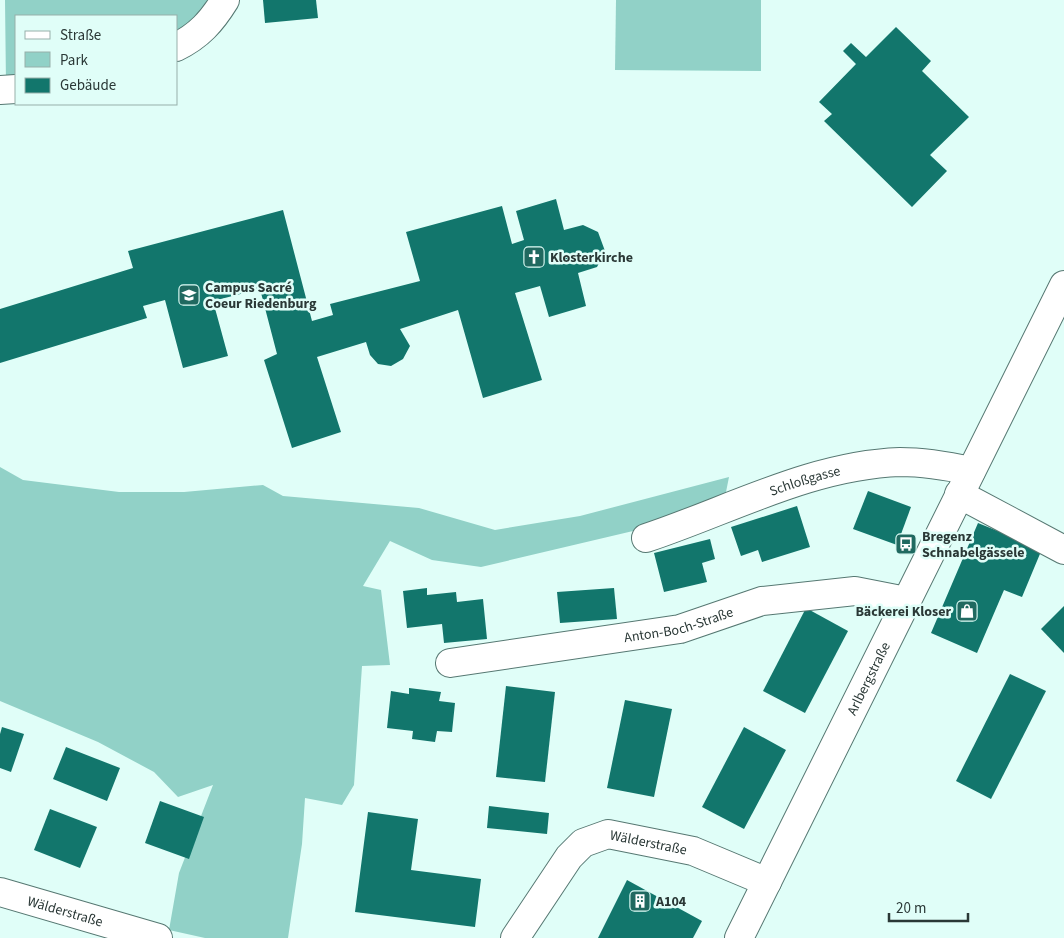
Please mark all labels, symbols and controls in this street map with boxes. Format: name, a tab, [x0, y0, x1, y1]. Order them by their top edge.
legend	[15, 15, 178, 105]
text: Straße	[60, 25, 101, 46]
text: Park	[60, 50, 89, 71]
text: Gebäude	[60, 75, 116, 96]
church icon: Klosterkirche	[522, 245, 546, 269]
place label: Klosterkirche	[550, 248, 633, 268]
place label: Campus Sacré Coeur Riedenburg	[205, 278, 317, 314]
school or university icon: Campus Sacré Coeur Riedenburg	[177, 283, 201, 307]
street label: Schloßgasse	[767, 461, 842, 502]
place label: Bregenz Schnabelgässele	[922, 527, 1025, 563]
bus stop icon: Bregenz Schnabelgässele	[894, 532, 918, 556]
shop icon: Bäckerei Kloser	[955, 599, 979, 623]
place label: Bäckerei Kloser	[855, 602, 951, 622]
street label: Anton-Boch-Straße	[623, 603, 736, 648]
street label: Arlbergstraße	[842, 639, 896, 719]
street label: Wälderstraße	[608, 826, 688, 861]
building icon: A104	[628, 889, 652, 913]
scale bar	[889, 890, 968, 922]
street label: Wälderstraße	[25, 891, 105, 932]
place label: A104	[655, 892, 687, 912]
text: 20 m	[896, 898, 926, 919]

